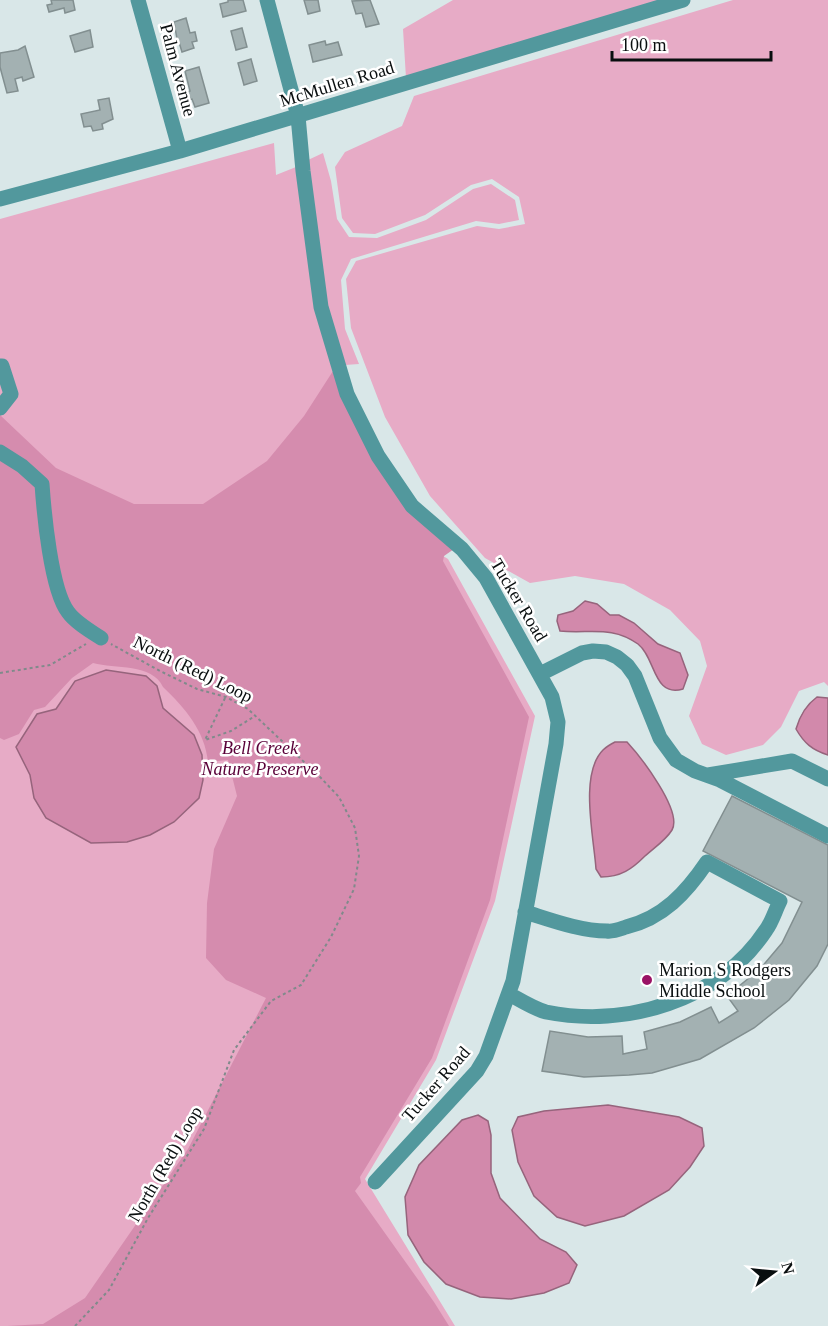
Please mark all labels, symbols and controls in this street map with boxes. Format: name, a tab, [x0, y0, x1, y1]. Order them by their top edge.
street label: Palm Avenue	[156, 21, 200, 119]
scale bar	[612, 24, 771, 62]
text: 100 m	[621, 35, 667, 55]
street label: McMullen Road	[277, 57, 397, 111]
street label: Tucker Road	[487, 555, 551, 645]
street label: North (Red) Loop	[130, 632, 256, 707]
park label: Bell Creek Nature Preserve	[200, 738, 319, 779]
place label: Marion S Rodgers Middle School	[659, 960, 791, 1001]
marker: Marion S Rodgers Middle School	[640, 973, 654, 987]
street label: Tucker Road	[398, 1042, 474, 1126]
street label: North (Red) Loop	[124, 1103, 207, 1226]
north arrow	[744, 1242, 804, 1302]
text: N	[778, 1260, 798, 1276]

